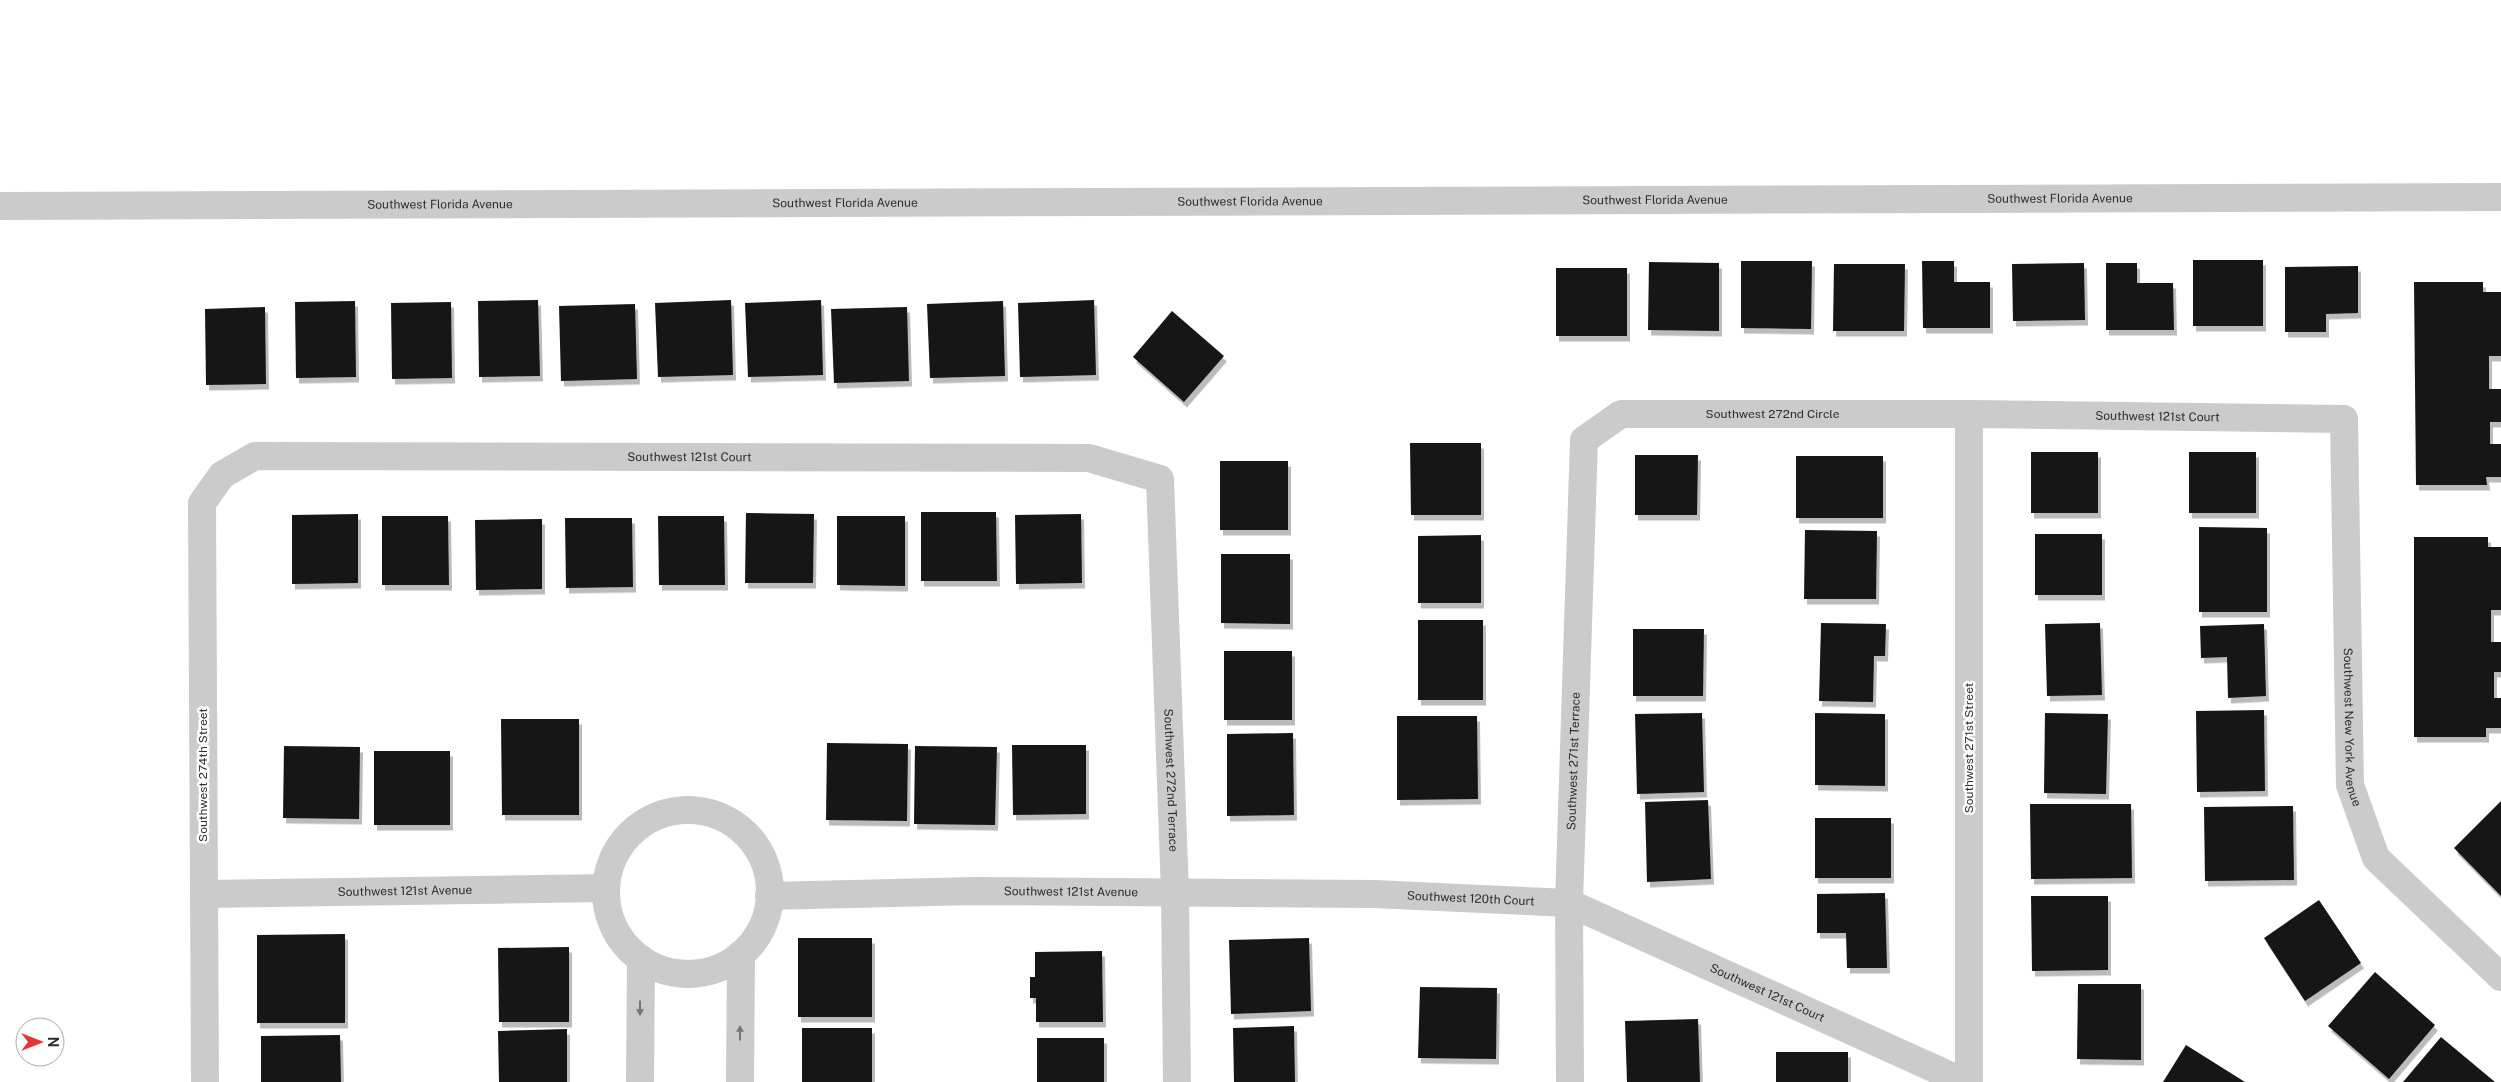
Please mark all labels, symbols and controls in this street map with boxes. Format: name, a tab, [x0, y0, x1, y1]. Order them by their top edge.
street label: Southwest Florida Avenue	[1987, 191, 2133, 206]
street label: Southwest Florida Avenue	[1582, 193, 1728, 207]
street label: Southwest Florida Avenue	[1177, 194, 1323, 209]
street label: Southwest Florida Avenue	[772, 196, 918, 210]
street label: Southwest Florida Avenue	[367, 197, 513, 212]
street label: Southwest 272nd Circle	[1706, 407, 1840, 421]
street label: Southwest 121st Court	[2095, 409, 2220, 424]
street label: Southwest 121st Court	[627, 450, 752, 464]
street label: Southwest New York Avenue	[2341, 648, 2364, 809]
street label: Southwest 271st Street	[1962, 682, 1976, 813]
street label: Southwest 271st Terrace	[1564, 692, 1583, 830]
street label: Southwest 274th Street	[196, 708, 210, 842]
street label: Southwest 272nd Terrace	[1161, 708, 1181, 852]
street label: Southwest 121st Avenue	[338, 883, 472, 899]
street label: Southwest 121st Avenue	[1004, 884, 1138, 899]
street label: Southwest 120th Court	[1407, 889, 1535, 908]
street label: Southwest 121st Court	[1708, 961, 1827, 1025]
one-way arrow	[636, 1000, 644, 1016]
north arrow	[15, 1017, 65, 1067]
one-way arrow	[736, 1025, 744, 1041]
text: N	[45, 1037, 61, 1047]

